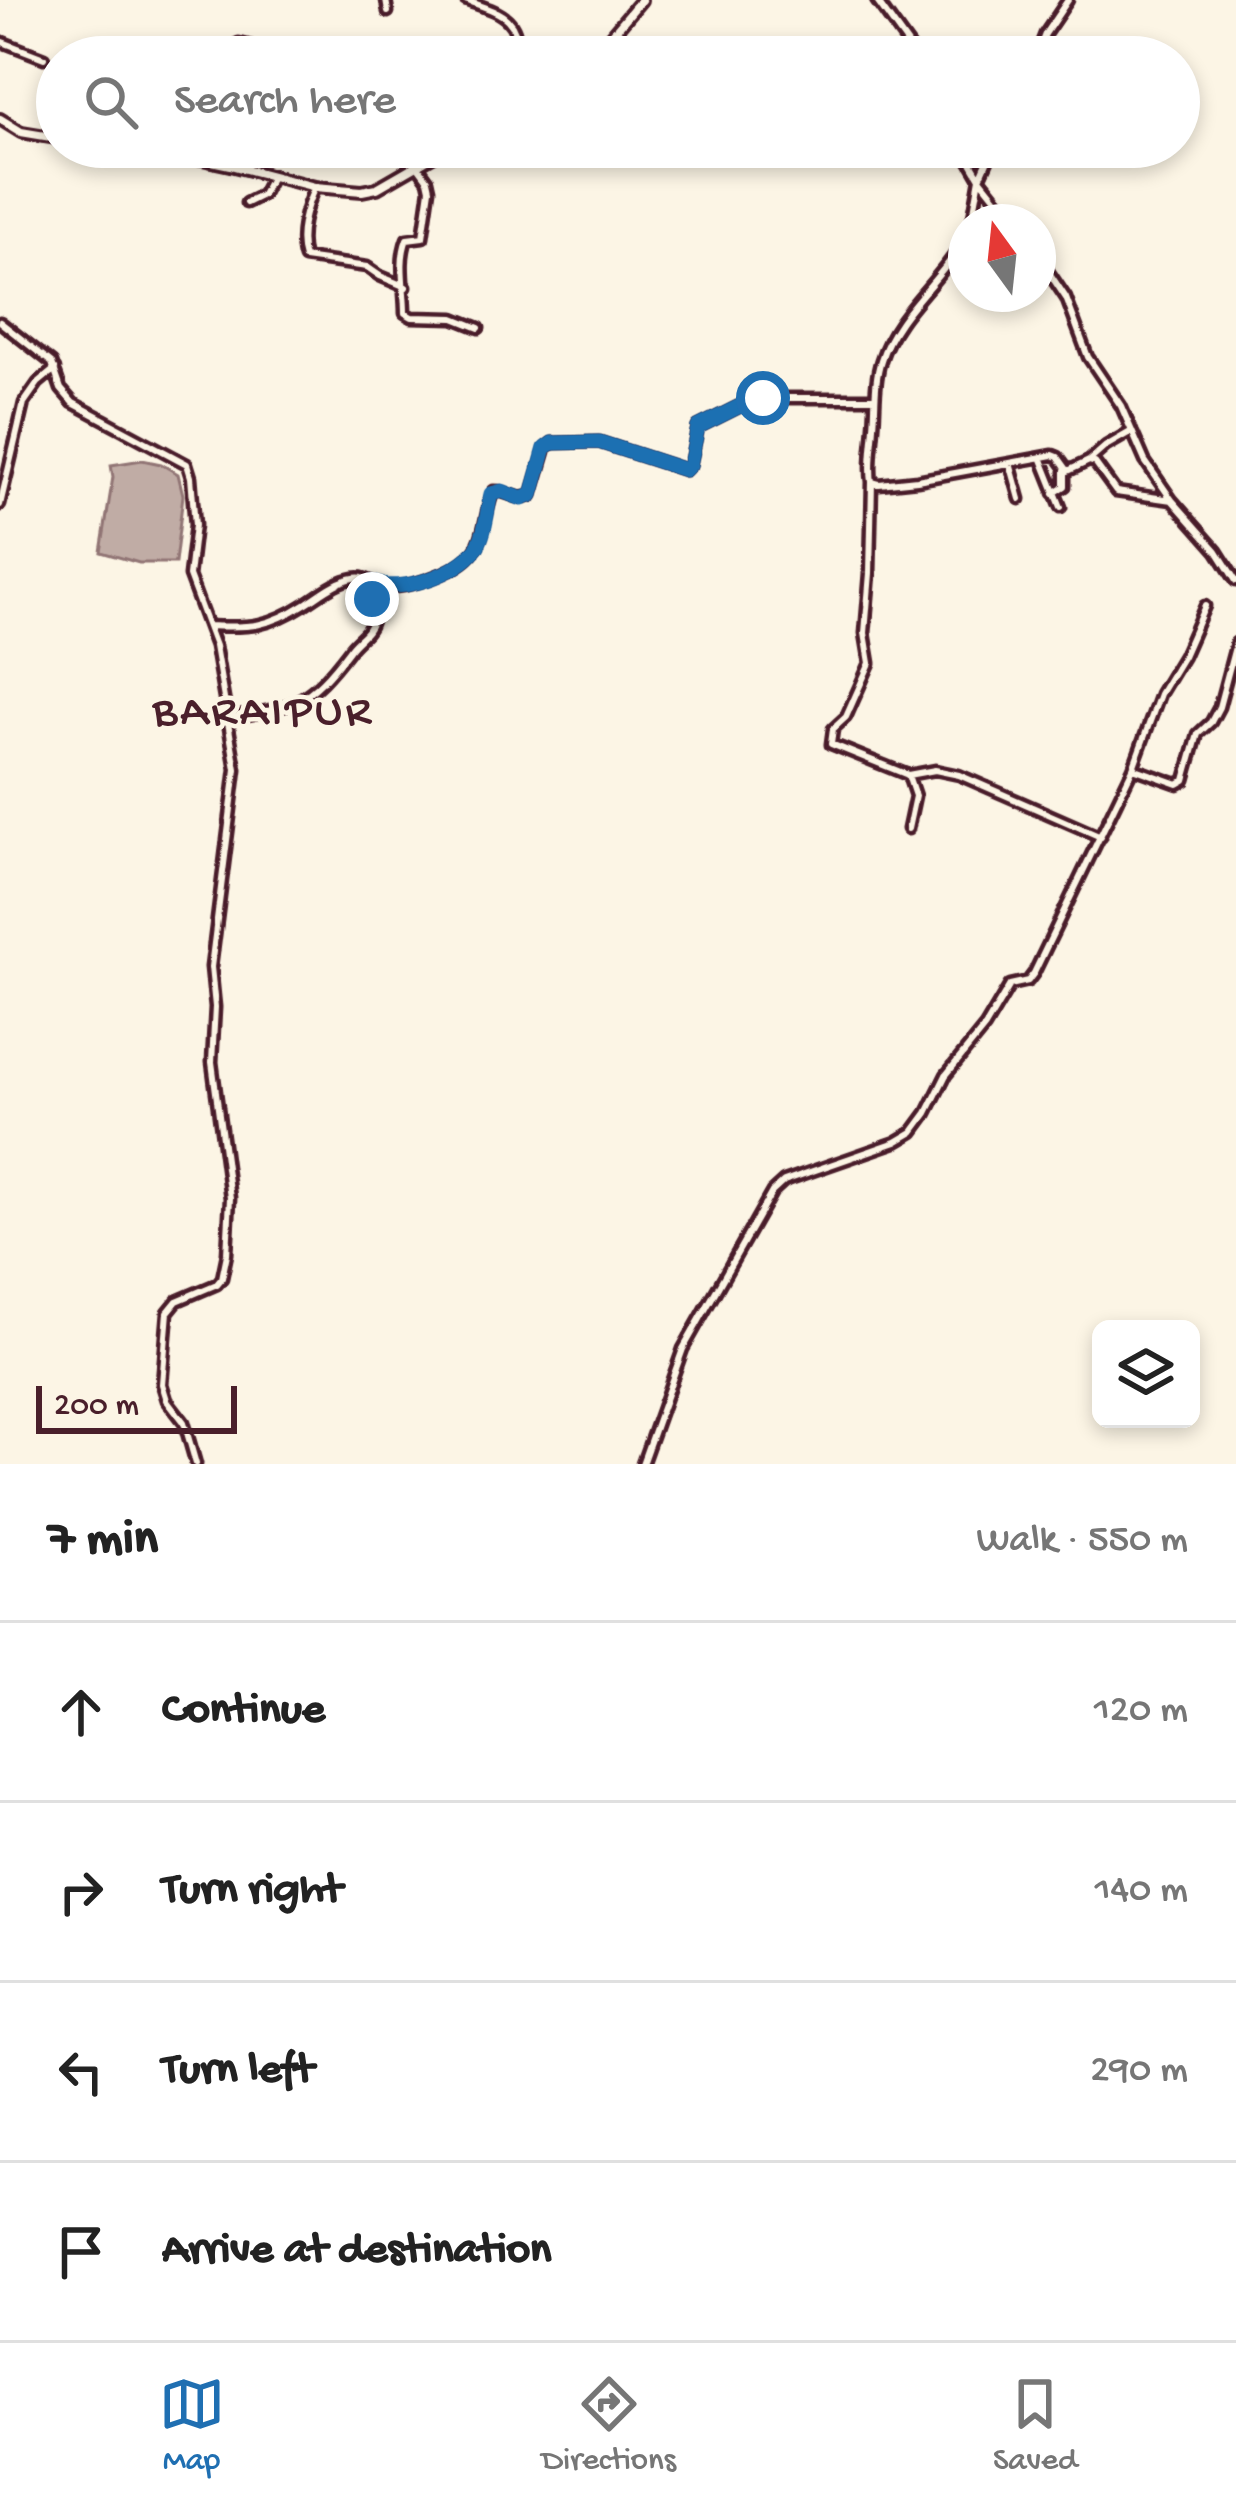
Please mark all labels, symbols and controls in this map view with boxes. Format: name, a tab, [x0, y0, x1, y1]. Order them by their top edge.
search box	[36, 36, 1200, 168]
icon: search	[78, 69, 144, 135]
text: Search here	[174, 76, 396, 129]
north arrow	[948, 204, 1056, 312]
route start	[736, 371, 790, 425]
route end	[345, 572, 399, 626]
district label: BARAIPUR	[151, 686, 374, 743]
map controls	[1092, 1320, 1200, 1428]
button: layers	[1092, 1320, 1200, 1428]
scale bar	[36, 1380, 237, 1433]
text: 200 m	[54, 1388, 139, 1426]
text: 7 min	[48, 1512, 158, 1572]
text: Walk · 550 m	[976, 1519, 1188, 1565]
icon: ahead	[48, 1679, 114, 1745]
text: Continue	[162, 1685, 325, 1738]
text: 120 m	[1094, 1689, 1188, 1735]
icon: right	[48, 1859, 114, 1925]
text: Turn right	[162, 1865, 342, 1918]
text: 140 m	[1095, 1869, 1188, 1915]
icon: left	[48, 2039, 114, 2105]
text: Turn left	[162, 2045, 314, 2098]
text: 290 m	[1090, 2049, 1188, 2095]
icon: arrive	[48, 2219, 114, 2285]
text: Arrive at destination	[162, 2225, 551, 2278]
tab: Map	[159, 2371, 225, 2481]
tab: Directions	[542, 2371, 676, 2481]
tab: Saved	[993, 2371, 1077, 2481]

